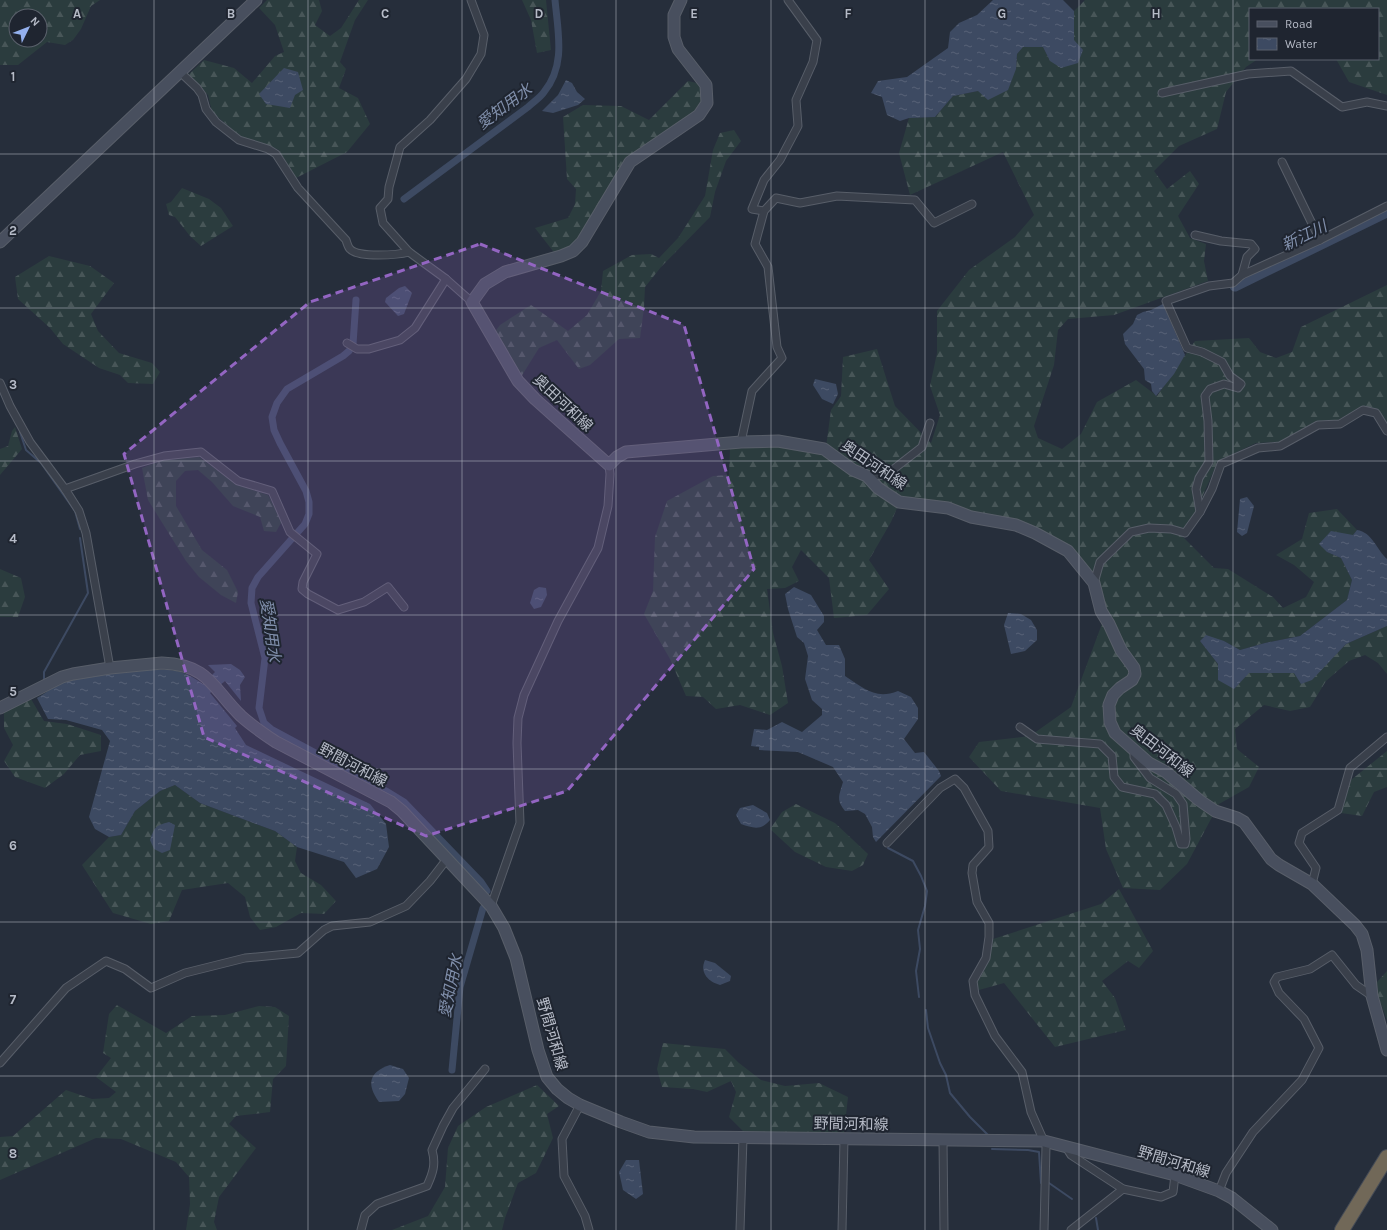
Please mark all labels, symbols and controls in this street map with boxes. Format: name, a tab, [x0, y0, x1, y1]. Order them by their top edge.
text: A	[73, 6, 81, 21]
text: B	[227, 6, 235, 21]
text: C	[381, 6, 389, 21]
text: D	[535, 6, 544, 21]
text: E	[690, 6, 698, 21]
text: F	[844, 6, 852, 21]
text: G	[998, 6, 1006, 21]
text: H	[1151, 6, 1161, 21]
north arrow	[8, 8, 48, 48]
legend	[1249, 8, 1379, 60]
text: N	[28, 14, 42, 29]
text: Road	[1285, 17, 1313, 31]
text: Water	[1285, 37, 1318, 51]
text: 1	[11, 69, 15, 84]
water label: 愛知用水	[473, 78, 537, 133]
water label: 新江川	[1278, 216, 1332, 255]
text: 2	[9, 223, 17, 238]
street label: 奥田河和線	[529, 371, 597, 435]
text: 3	[9, 377, 17, 392]
street label: 奥田河和線	[838, 437, 910, 493]
text: 4	[9, 531, 17, 546]
water label: 愛知用水	[257, 597, 285, 665]
text: 5	[9, 684, 17, 699]
street label: 奥田河和線	[1127, 721, 1197, 781]
street label: 野間河和線	[316, 739, 390, 791]
text: 6	[9, 838, 17, 853]
water label: 愛知用水	[435, 951, 466, 1019]
text: 7	[10, 992, 17, 1007]
street label: 野間河和線	[533, 995, 571, 1073]
street label: 野間河和線	[813, 1114, 889, 1134]
street label: 野間河和線	[1135, 1142, 1213, 1182]
text: 8	[9, 1146, 17, 1161]

